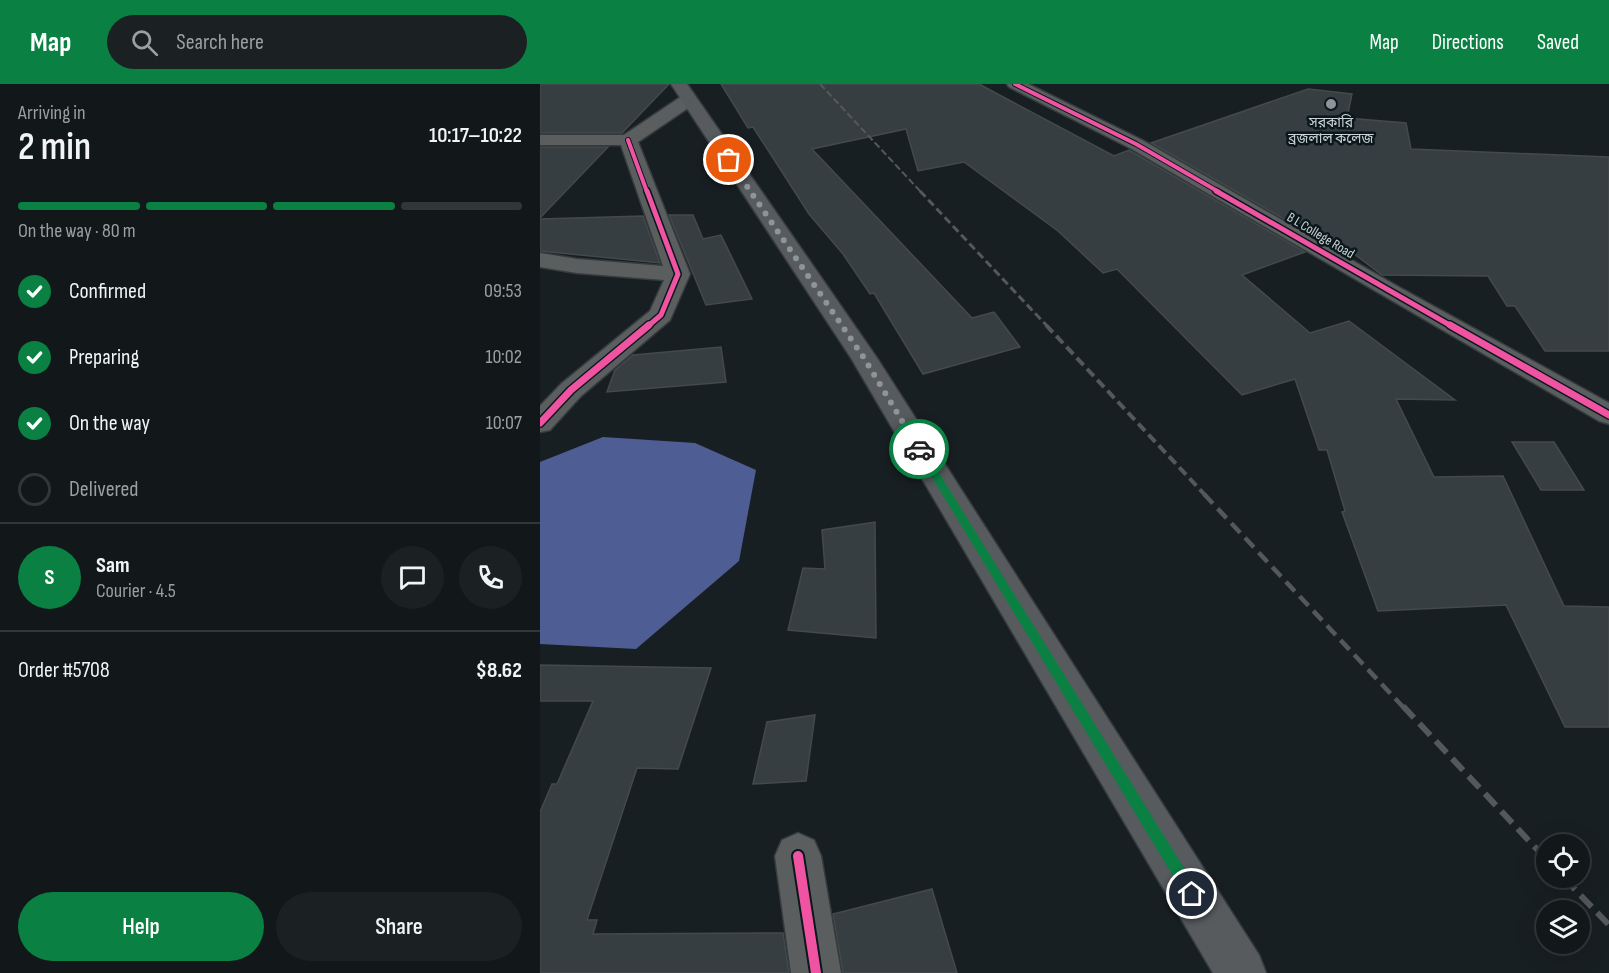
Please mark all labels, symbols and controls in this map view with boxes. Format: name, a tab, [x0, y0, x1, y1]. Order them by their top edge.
search box	[107, 15, 527, 69]
text: Map	[30, 26, 71, 59]
icon: search	[128, 26, 161, 59]
text: Search here	[176, 29, 264, 56]
text: Map	[1369, 30, 1399, 55]
text: Directions	[1432, 30, 1504, 55]
text: Saved	[1537, 30, 1579, 55]
marker: সরকারি ব্রজলাল কলেজ	[1324, 97, 1338, 111]
text: Arriving in	[18, 101, 86, 125]
place label: সরকারি ব্রজলাল কলেজ	[1287, 114, 1375, 147]
text: 10:17–10:22	[429, 122, 522, 149]
text: 2 min	[18, 124, 91, 171]
pin	[703, 134, 754, 185]
icon: bag	[712, 143, 745, 176]
street label: B L College Road	[1284, 209, 1358, 262]
text: On the way · 80 m	[18, 219, 136, 243]
icon: check	[18, 275, 51, 308]
text: Confirmed	[69, 278, 146, 305]
text: 09:53	[484, 279, 522, 303]
icon: check	[18, 341, 51, 374]
text: Preparing	[69, 344, 139, 371]
text: 10:02	[485, 345, 522, 369]
icon: check	[18, 407, 51, 440]
text: On the way	[69, 410, 150, 437]
text: 10:07	[486, 411, 522, 435]
courier	[889, 419, 949, 479]
icon: car	[903, 433, 936, 466]
text: Delivered	[69, 476, 138, 503]
button: chat	[381, 546, 444, 609]
button: phone	[459, 546, 522, 609]
text: Sam	[96, 552, 130, 579]
text: S	[45, 564, 54, 591]
text: Courier · 4.5	[96, 579, 176, 603]
text: Order #5708	[18, 657, 110, 684]
text: $8.62	[476, 657, 522, 684]
map controls	[1536, 834, 1590, 954]
button: locate	[1536, 834, 1590, 888]
pin	[1166, 868, 1217, 919]
icon: home	[1175, 877, 1208, 910]
button: Help	[18, 892, 264, 961]
button: Share	[276, 892, 522, 961]
button: layers	[1536, 900, 1590, 954]

